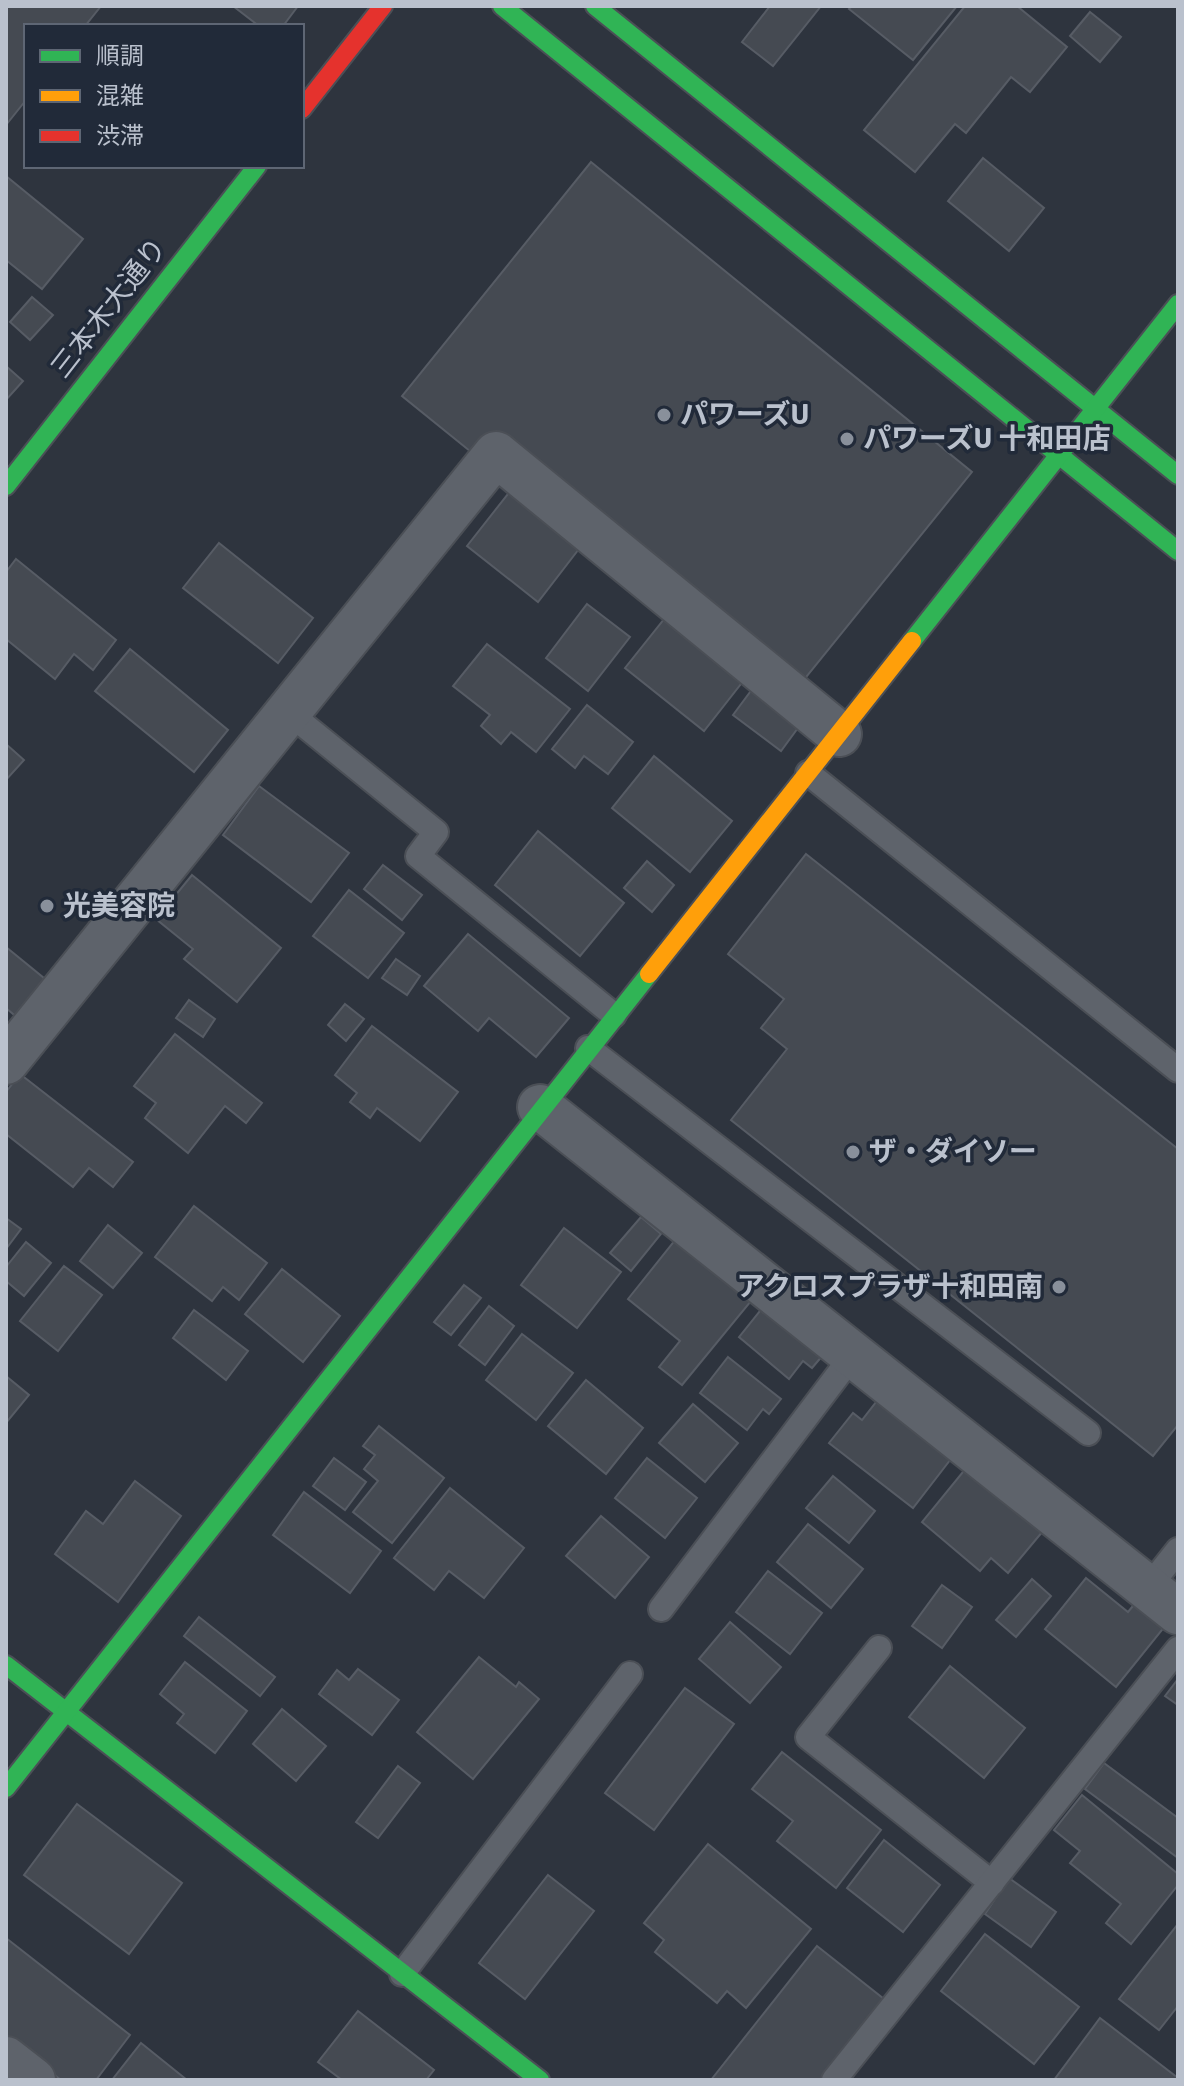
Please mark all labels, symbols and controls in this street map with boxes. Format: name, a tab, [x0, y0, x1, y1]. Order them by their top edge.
legend	[24, 24, 304, 168]
text: 順調	[96, 41, 144, 71]
text: 混雑	[96, 81, 144, 111]
text: 渋滞	[96, 121, 144, 151]
street label: 三本木大通り	[44, 231, 174, 385]
place label: パワーズU	[680, 398, 809, 432]
marker: パワーズU	[655, 406, 673, 424]
place label: パワーズU 十和田店	[863, 422, 1111, 456]
marker: パワーズU 十和田店	[838, 430, 856, 448]
place label: 光美容院	[63, 889, 175, 923]
marker: 光美容院	[38, 897, 56, 915]
place label: ザ・ダイソー	[869, 1135, 1037, 1169]
marker: ザ・ダイソー	[844, 1143, 862, 1161]
place label: アクロスプラザ十和田南	[736, 1270, 1043, 1304]
marker: アクロスプラザ十和田南	[1050, 1278, 1068, 1296]

